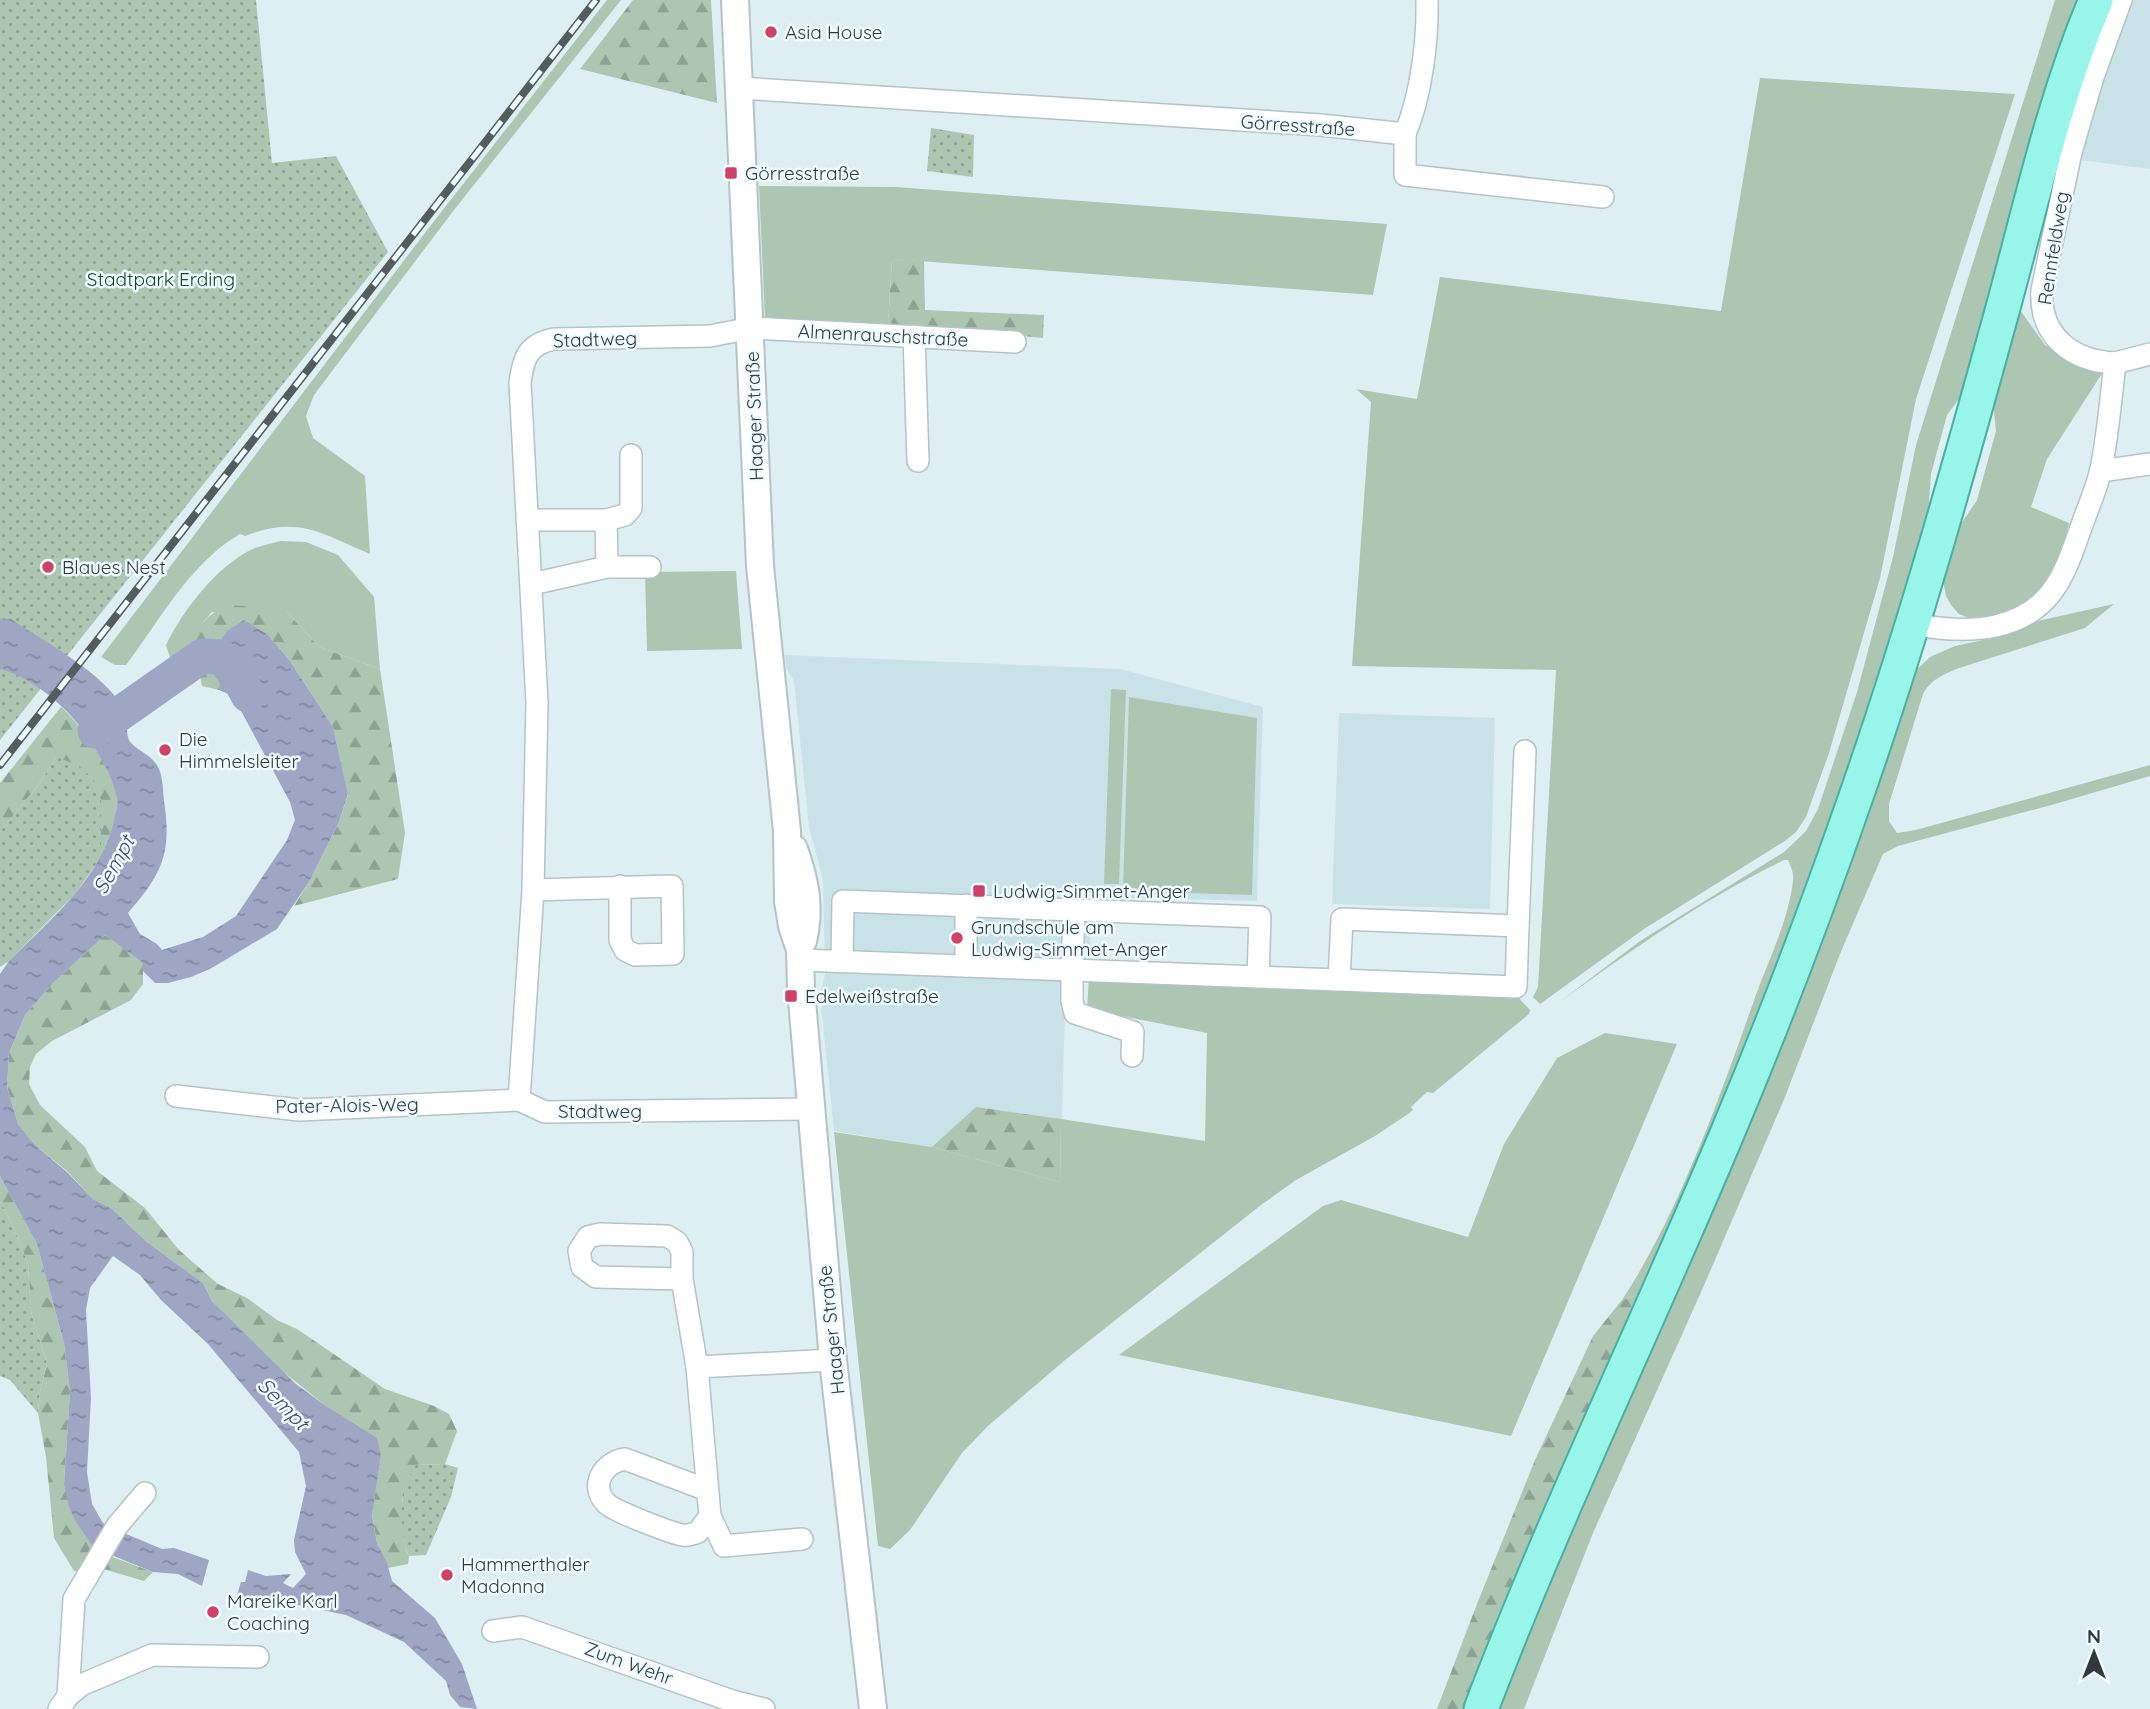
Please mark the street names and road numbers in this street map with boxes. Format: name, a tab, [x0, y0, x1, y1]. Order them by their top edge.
street label: Görresstraße	[1240, 109, 1356, 141]
street label: Rennfeldweg	[2032, 189, 2074, 307]
street label: Almenrauschstraße	[797, 319, 969, 351]
street label: Stadtweg	[553, 326, 637, 352]
street label: Haager Straße	[740, 351, 768, 481]
street label: Pater-Alois-Weg	[275, 1092, 419, 1118]
street label: Stadtweg	[558, 1099, 642, 1123]
street label: Haager Straße	[812, 1264, 850, 1396]
street label: Zum Wehr	[581, 1636, 677, 1690]

